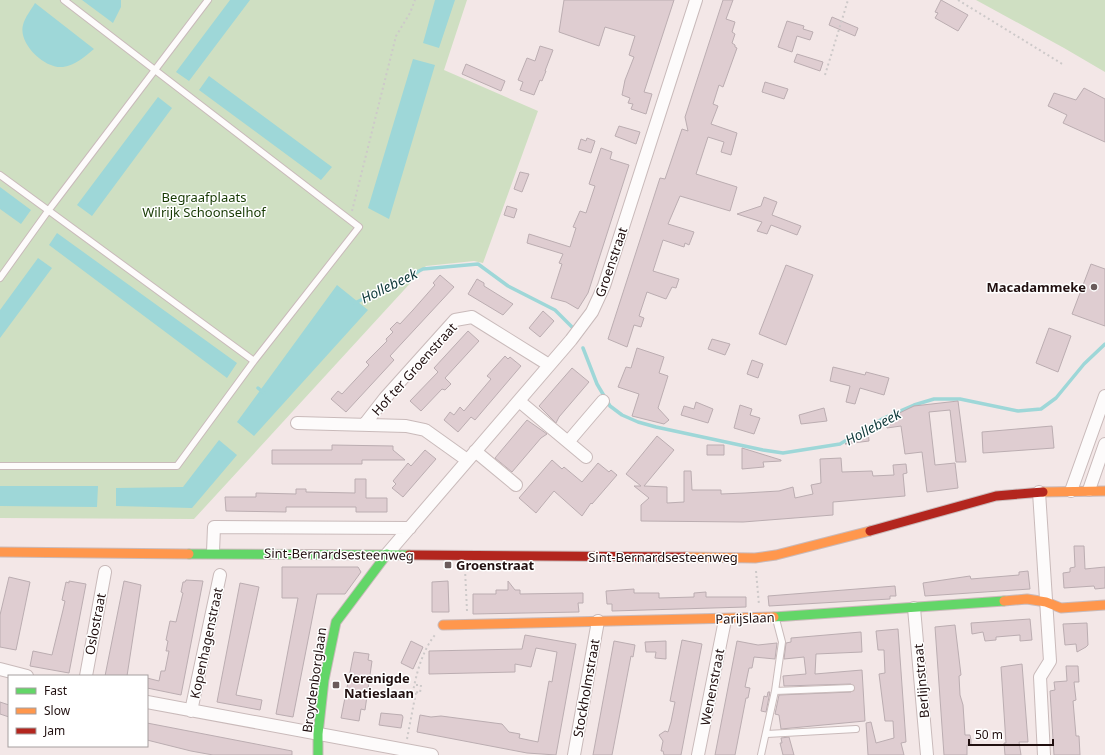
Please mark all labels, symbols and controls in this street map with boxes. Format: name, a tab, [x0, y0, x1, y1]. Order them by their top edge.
park label: Begraafplaats Wilrijk Schoonselhof	[142, 188, 267, 221]
street label: Groenstraat	[591, 224, 632, 300]
water label: Hollebeek	[357, 263, 421, 307]
place label: Macadammeke	[987, 278, 1086, 296]
marker: Macadammeke	[1089, 282, 1099, 292]
street label: Hof ter Groenstraat	[367, 318, 461, 419]
water label: Hollebeek	[842, 403, 905, 449]
street label: Sint-Bernardsesteenweg	[264, 544, 414, 564]
street label: Sint-Bernardsesteenweg	[588, 548, 738, 566]
place label: Groenstraat	[456, 556, 535, 574]
marker: Groenstraat	[443, 560, 453, 570]
street label: Kopenhagenstraat	[185, 585, 227, 700]
street label: Oslostraat	[80, 591, 110, 657]
street label: Parijslaan	[715, 608, 775, 628]
street label: Broydenborglaan	[298, 626, 330, 734]
street label: Stockholmstraat	[568, 637, 604, 739]
street label: Berlijnstraat	[909, 643, 933, 719]
street label: Wenenstraat	[696, 647, 728, 727]
place label: Verenigde Natieslaan	[344, 669, 414, 702]
legend	[8, 675, 148, 747]
marker: Verenigde Natieslaan	[331, 680, 341, 690]
text: Fast	[44, 682, 68, 699]
text: Slow	[44, 702, 71, 719]
scale bar	[969, 721, 1053, 747]
text: Jam	[43, 722, 65, 739]
text: 50 m	[975, 726, 1003, 743]

